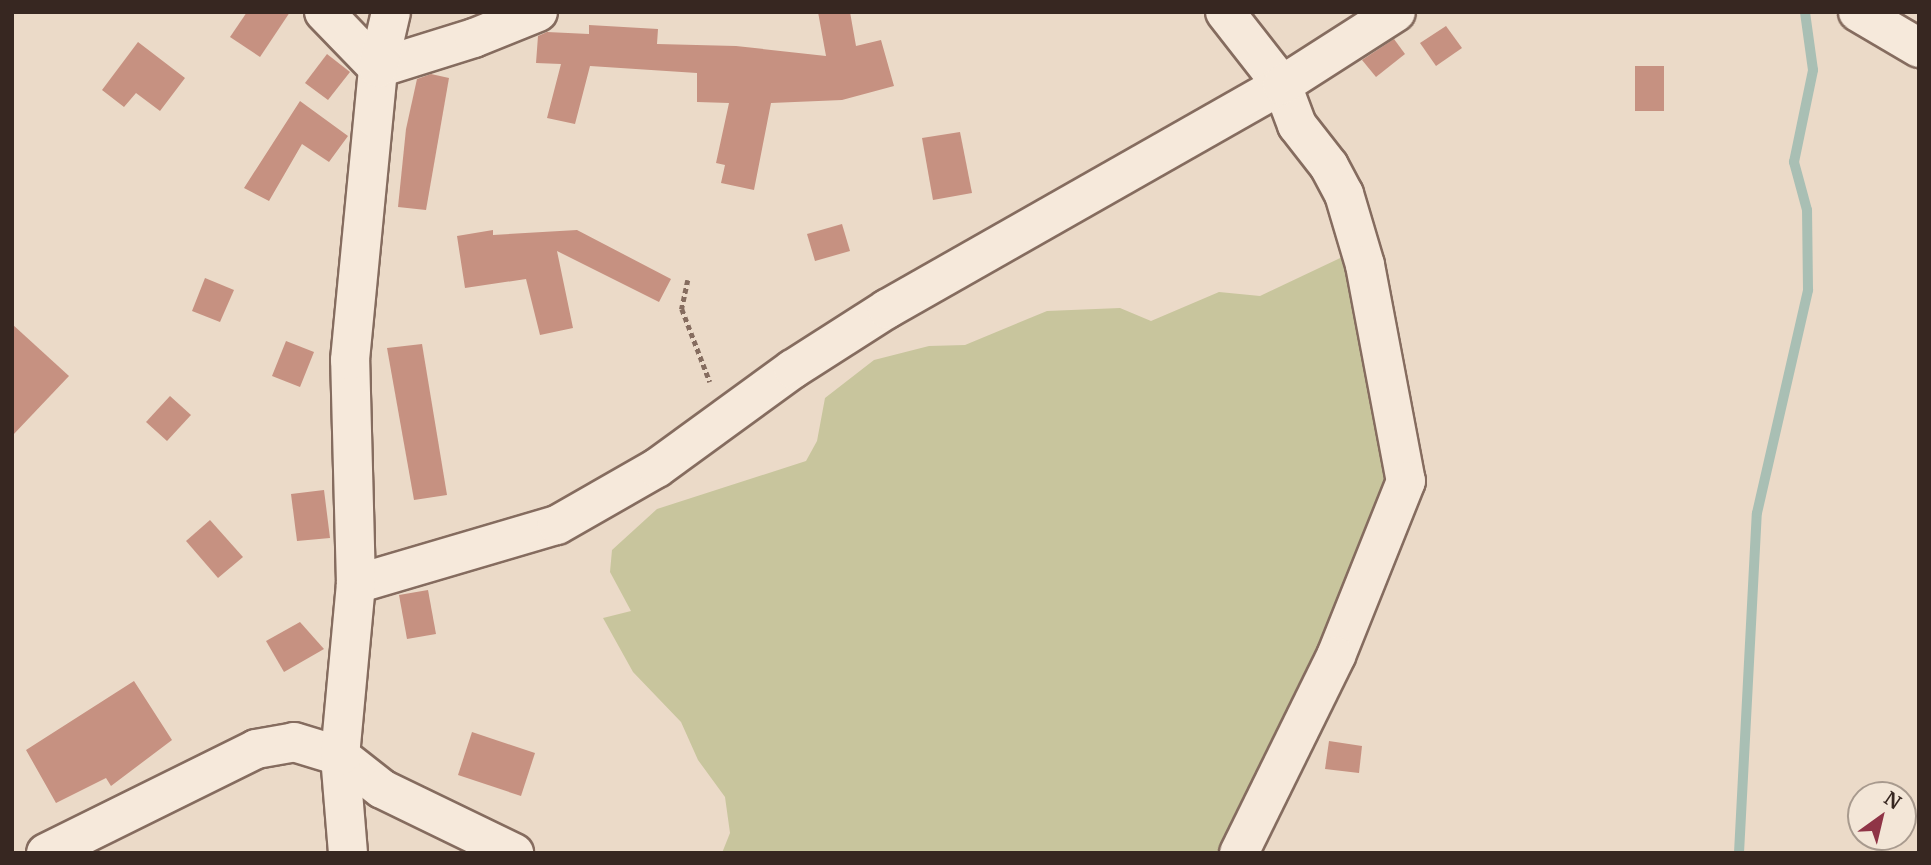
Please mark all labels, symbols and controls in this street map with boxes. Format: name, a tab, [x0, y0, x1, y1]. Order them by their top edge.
north arrow	[1847, 781, 1917, 851]
text: N	[1880, 786, 1906, 814]

